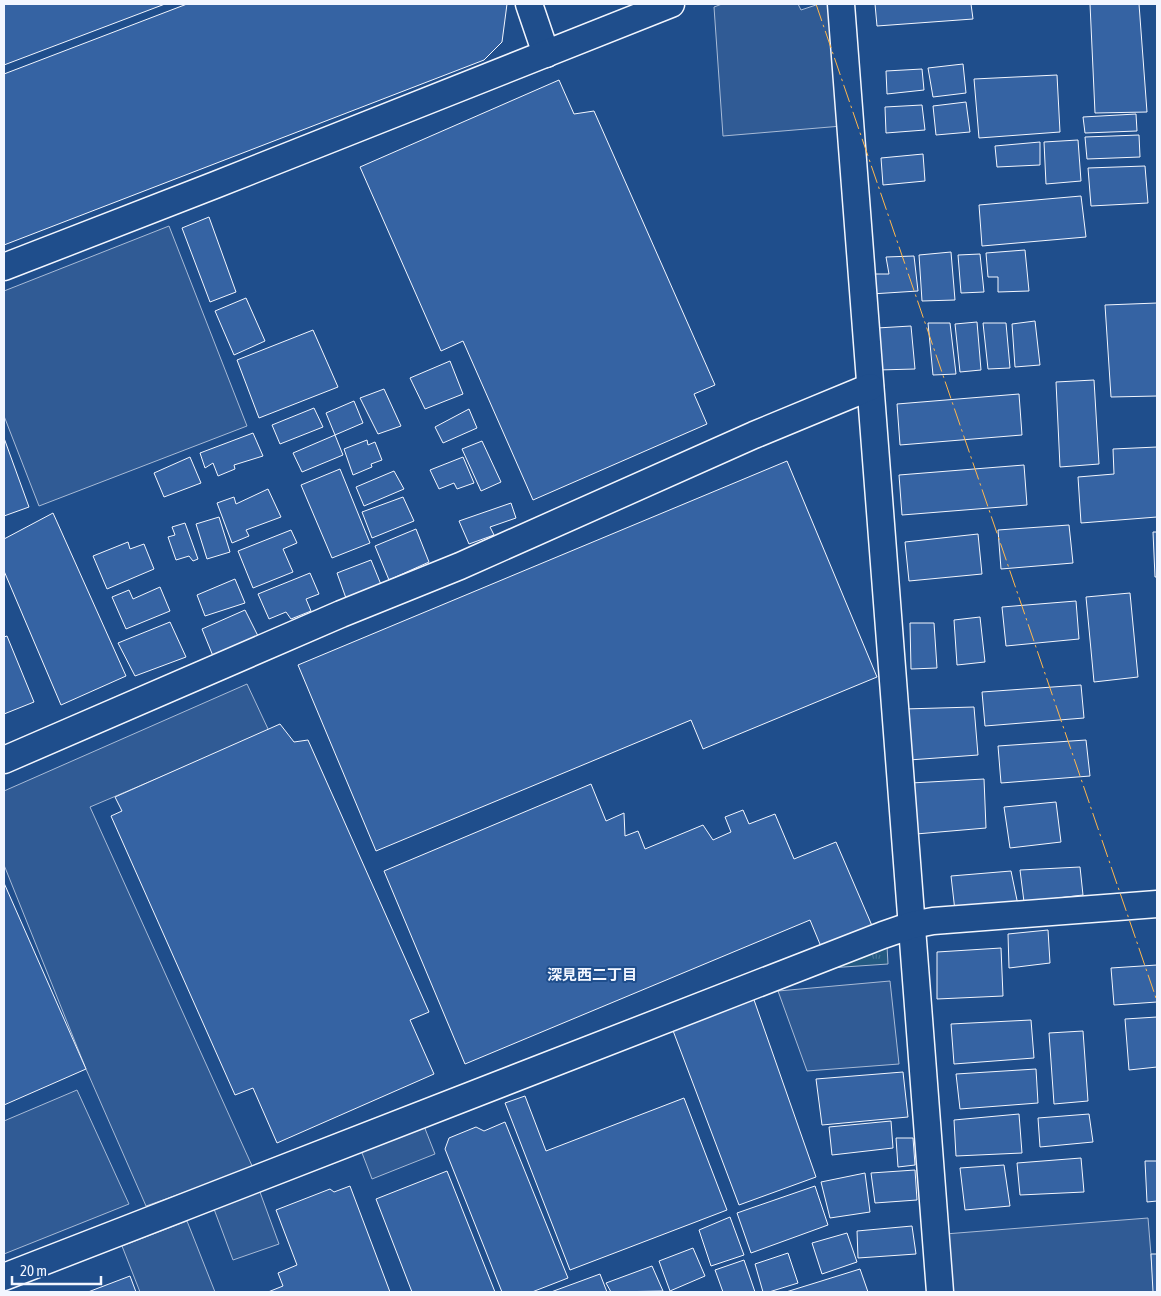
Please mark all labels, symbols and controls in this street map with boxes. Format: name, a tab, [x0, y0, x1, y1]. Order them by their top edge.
district label: 深見西二丁目	[547, 966, 637, 983]
scale bar	[12, 1254, 101, 1286]
text: 20 m	[20, 1262, 47, 1279]

